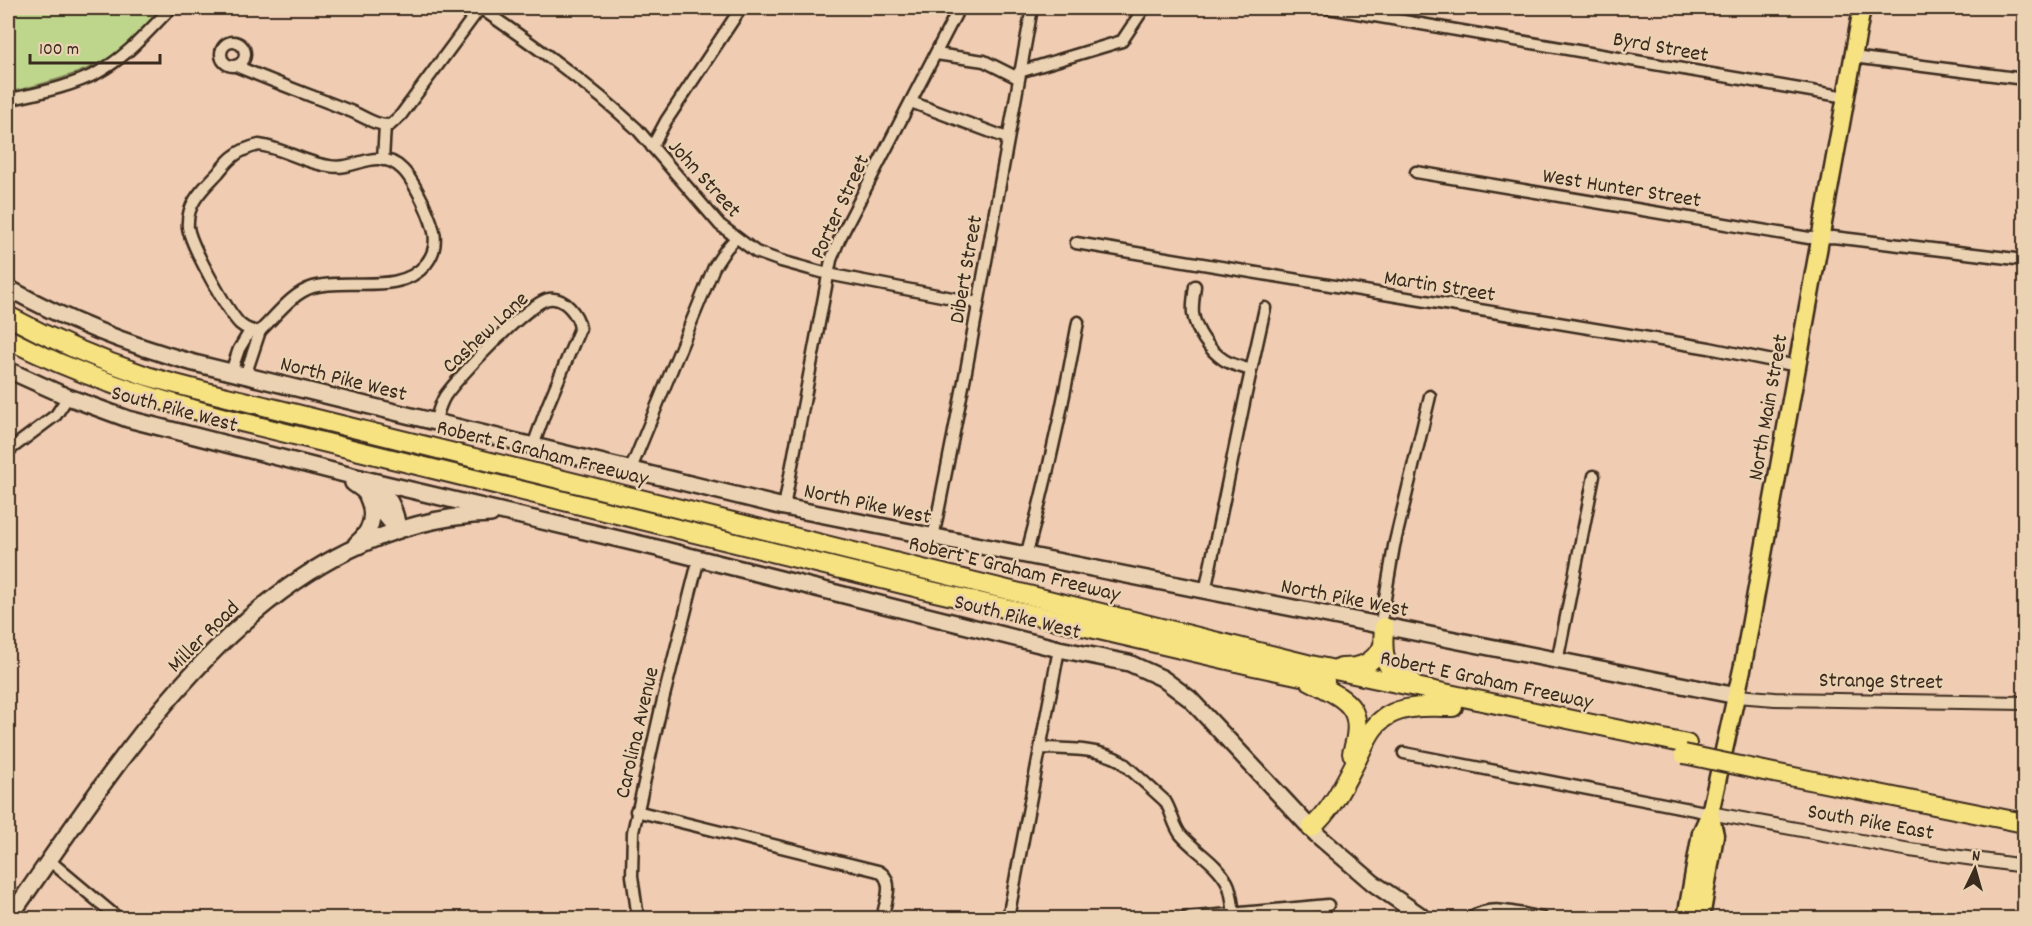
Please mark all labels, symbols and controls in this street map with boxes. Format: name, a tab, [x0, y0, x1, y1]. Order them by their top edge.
street label: Byrd Street	[1610, 25, 1711, 72]
scale bar	[30, 27, 160, 65]
text: 100 m	[39, 38, 79, 63]
street label: John Street	[660, 133, 747, 226]
street label: Porter Street	[803, 150, 879, 265]
street label: West Hunter Street	[1540, 162, 1703, 217]
street label: Dibert Street	[943, 213, 992, 326]
street label: Martin Street	[1382, 263, 1497, 312]
street label: Cashew Lane	[436, 285, 537, 382]
street label: North Main Street	[1741, 332, 1798, 483]
street label: North Pike West	[277, 350, 410, 411]
street label: South Pike West	[107, 379, 241, 442]
street label: Robert E Graham Freeway	[433, 413, 652, 496]
street label: North Pike West	[801, 477, 934, 534]
street label: Robert E Graham Freeway	[905, 529, 1124, 612]
street label: North Pike West	[1278, 572, 1411, 627]
street label: South Pike West	[951, 588, 1084, 649]
street label: Miller Road	[161, 594, 248, 681]
street label: Robert E Graham Freeway	[1377, 644, 1597, 719]
street label: Carolina Avenue	[608, 664, 669, 802]
street label: Strange Street	[1819, 666, 1943, 699]
street label: South Pike East	[1805, 797, 1936, 850]
north arrow	[1945, 839, 2005, 899]
text: N	[1971, 845, 1981, 868]

